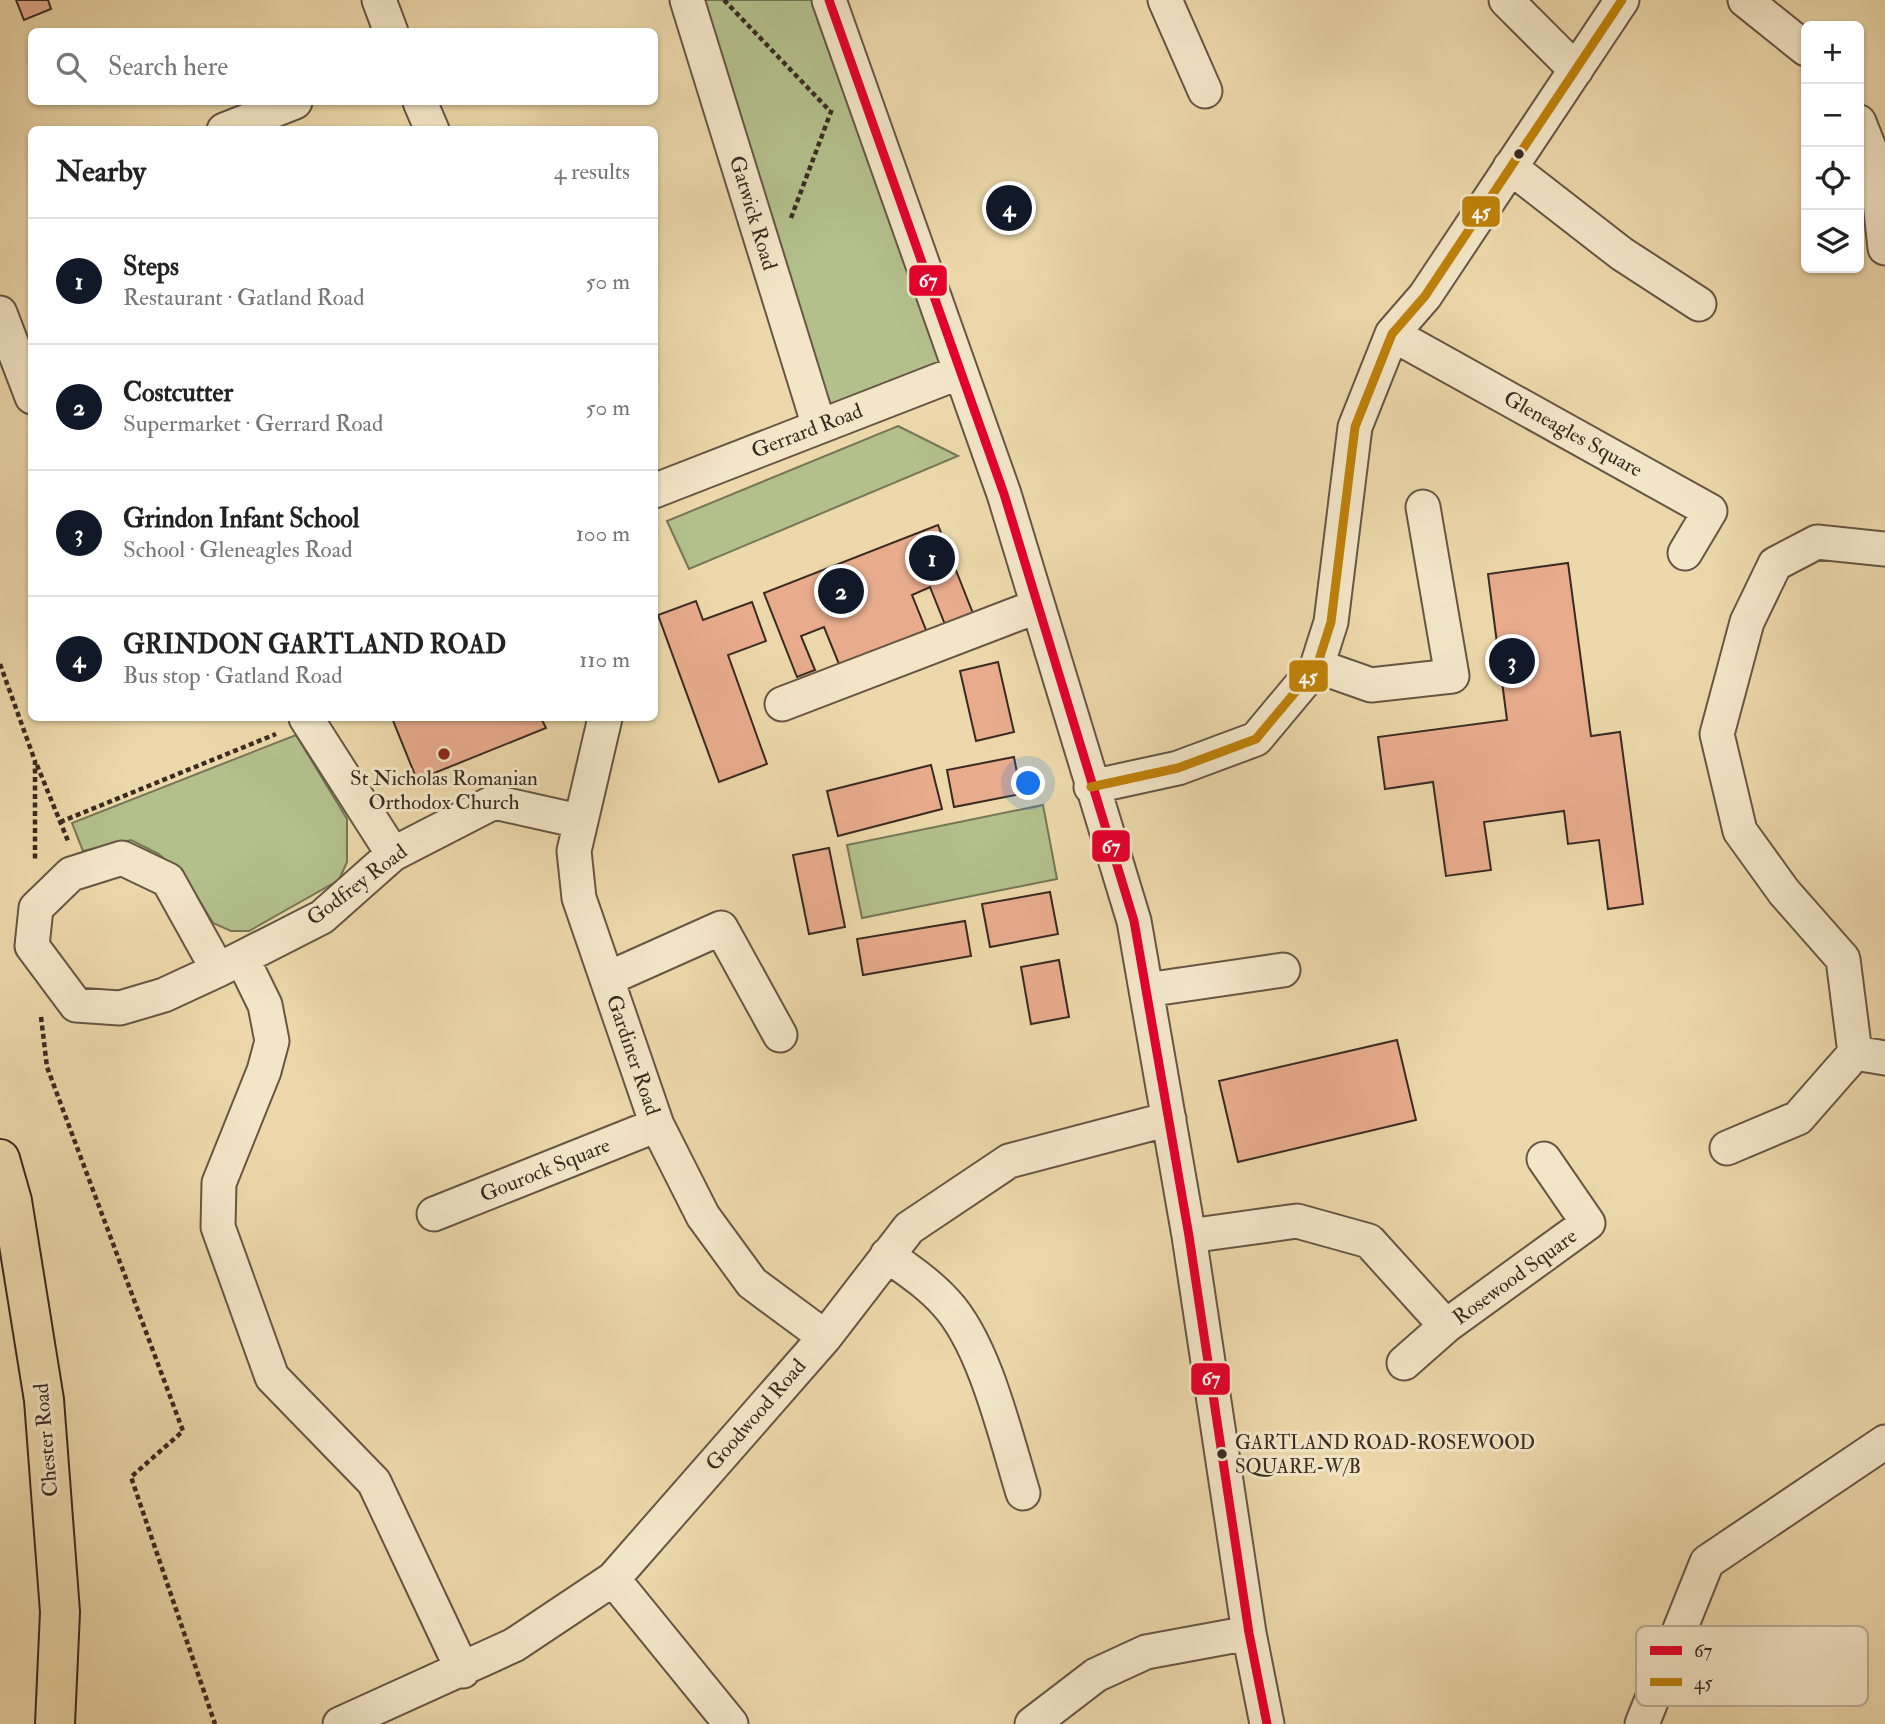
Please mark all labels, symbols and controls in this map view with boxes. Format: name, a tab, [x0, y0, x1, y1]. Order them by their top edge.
map controls	[1801, 21, 1864, 273]
button: +	[1801, 21, 1864, 84]
search box	[28, 28, 658, 105]
icon: search	[52, 48, 90, 86]
text: Search here	[108, 51, 228, 83]
button: −	[1801, 84, 1864, 147]
unlabelled marker	[1512, 147, 1526, 161]
button: locate	[1801, 147, 1864, 210]
street label: Gatwick Road	[723, 152, 783, 274]
text: Nearby	[56, 153, 146, 190]
text: 4 results	[554, 157, 630, 186]
pin: 4	[986, 182, 1032, 234]
line badge: 45	[1461, 195, 1501, 228]
text: 45	[1471, 200, 1491, 224]
button: layers	[1801, 210, 1864, 273]
text: Steps	[123, 251, 179, 283]
line badge: 67	[908, 264, 948, 297]
text: 1	[75, 267, 83, 296]
text: 50 m	[586, 267, 630, 296]
text: 67	[919, 269, 937, 293]
text: Restaurant · Gatland Road	[123, 283, 365, 312]
text: Costcutter	[123, 377, 233, 409]
street label: Gleneagles Square	[1499, 385, 1647, 483]
text: 2	[73, 393, 85, 422]
text: 50 m	[586, 393, 630, 422]
street label: Gerrard Road	[748, 397, 867, 465]
text: Supermarket · Gerrard Road	[123, 409, 383, 438]
text: Grindon Infant School	[123, 503, 359, 535]
text: 3	[75, 519, 83, 548]
text: 100 m	[576, 519, 630, 548]
pin: 1	[909, 532, 955, 584]
text: School · Gleneagles Road	[123, 535, 352, 564]
pin: 2	[818, 565, 864, 617]
text: GRINDON GARTLAND ROAD	[123, 629, 506, 661]
pin: 3	[1489, 635, 1535, 687]
text: 4	[73, 645, 85, 674]
text: 110 m	[579, 645, 630, 674]
line badge: 45	[1288, 659, 1329, 693]
text: Bus stop · Gatland Road	[123, 661, 342, 690]
text: 45	[1298, 665, 1318, 689]
marker: St Nicholas Romanian Orthodox Church	[436, 746, 452, 762]
place label: St Nicholas Romanian Orthodox Church	[350, 765, 538, 816]
your location	[1011, 766, 1045, 800]
line badge: 67	[1091, 829, 1131, 863]
text: 67	[1102, 835, 1120, 859]
street label: Godfrey Road	[301, 838, 413, 932]
street label: Gardiner Road	[600, 991, 666, 1119]
street label: Gourock Square	[476, 1132, 614, 1208]
street label: Rosewood Square	[1447, 1223, 1583, 1331]
street label: Goodwood Road	[700, 1353, 812, 1477]
line badge: 67	[1190, 1362, 1231, 1396]
text: 67	[1202, 1367, 1220, 1391]
street label: Chester Road	[28, 1381, 64, 1498]
place label: GARTLAND ROAD-ROSEWOOD SQUARE-W/B	[1235, 1431, 1535, 1479]
marker: GARTLAND ROAD-ROSEWOOD SQUARE-W/B	[1215, 1447, 1229, 1461]
legend	[1636, 1626, 1868, 1706]
text: 67	[1694, 1639, 1713, 1663]
text: 45	[1694, 1671, 1713, 1695]

